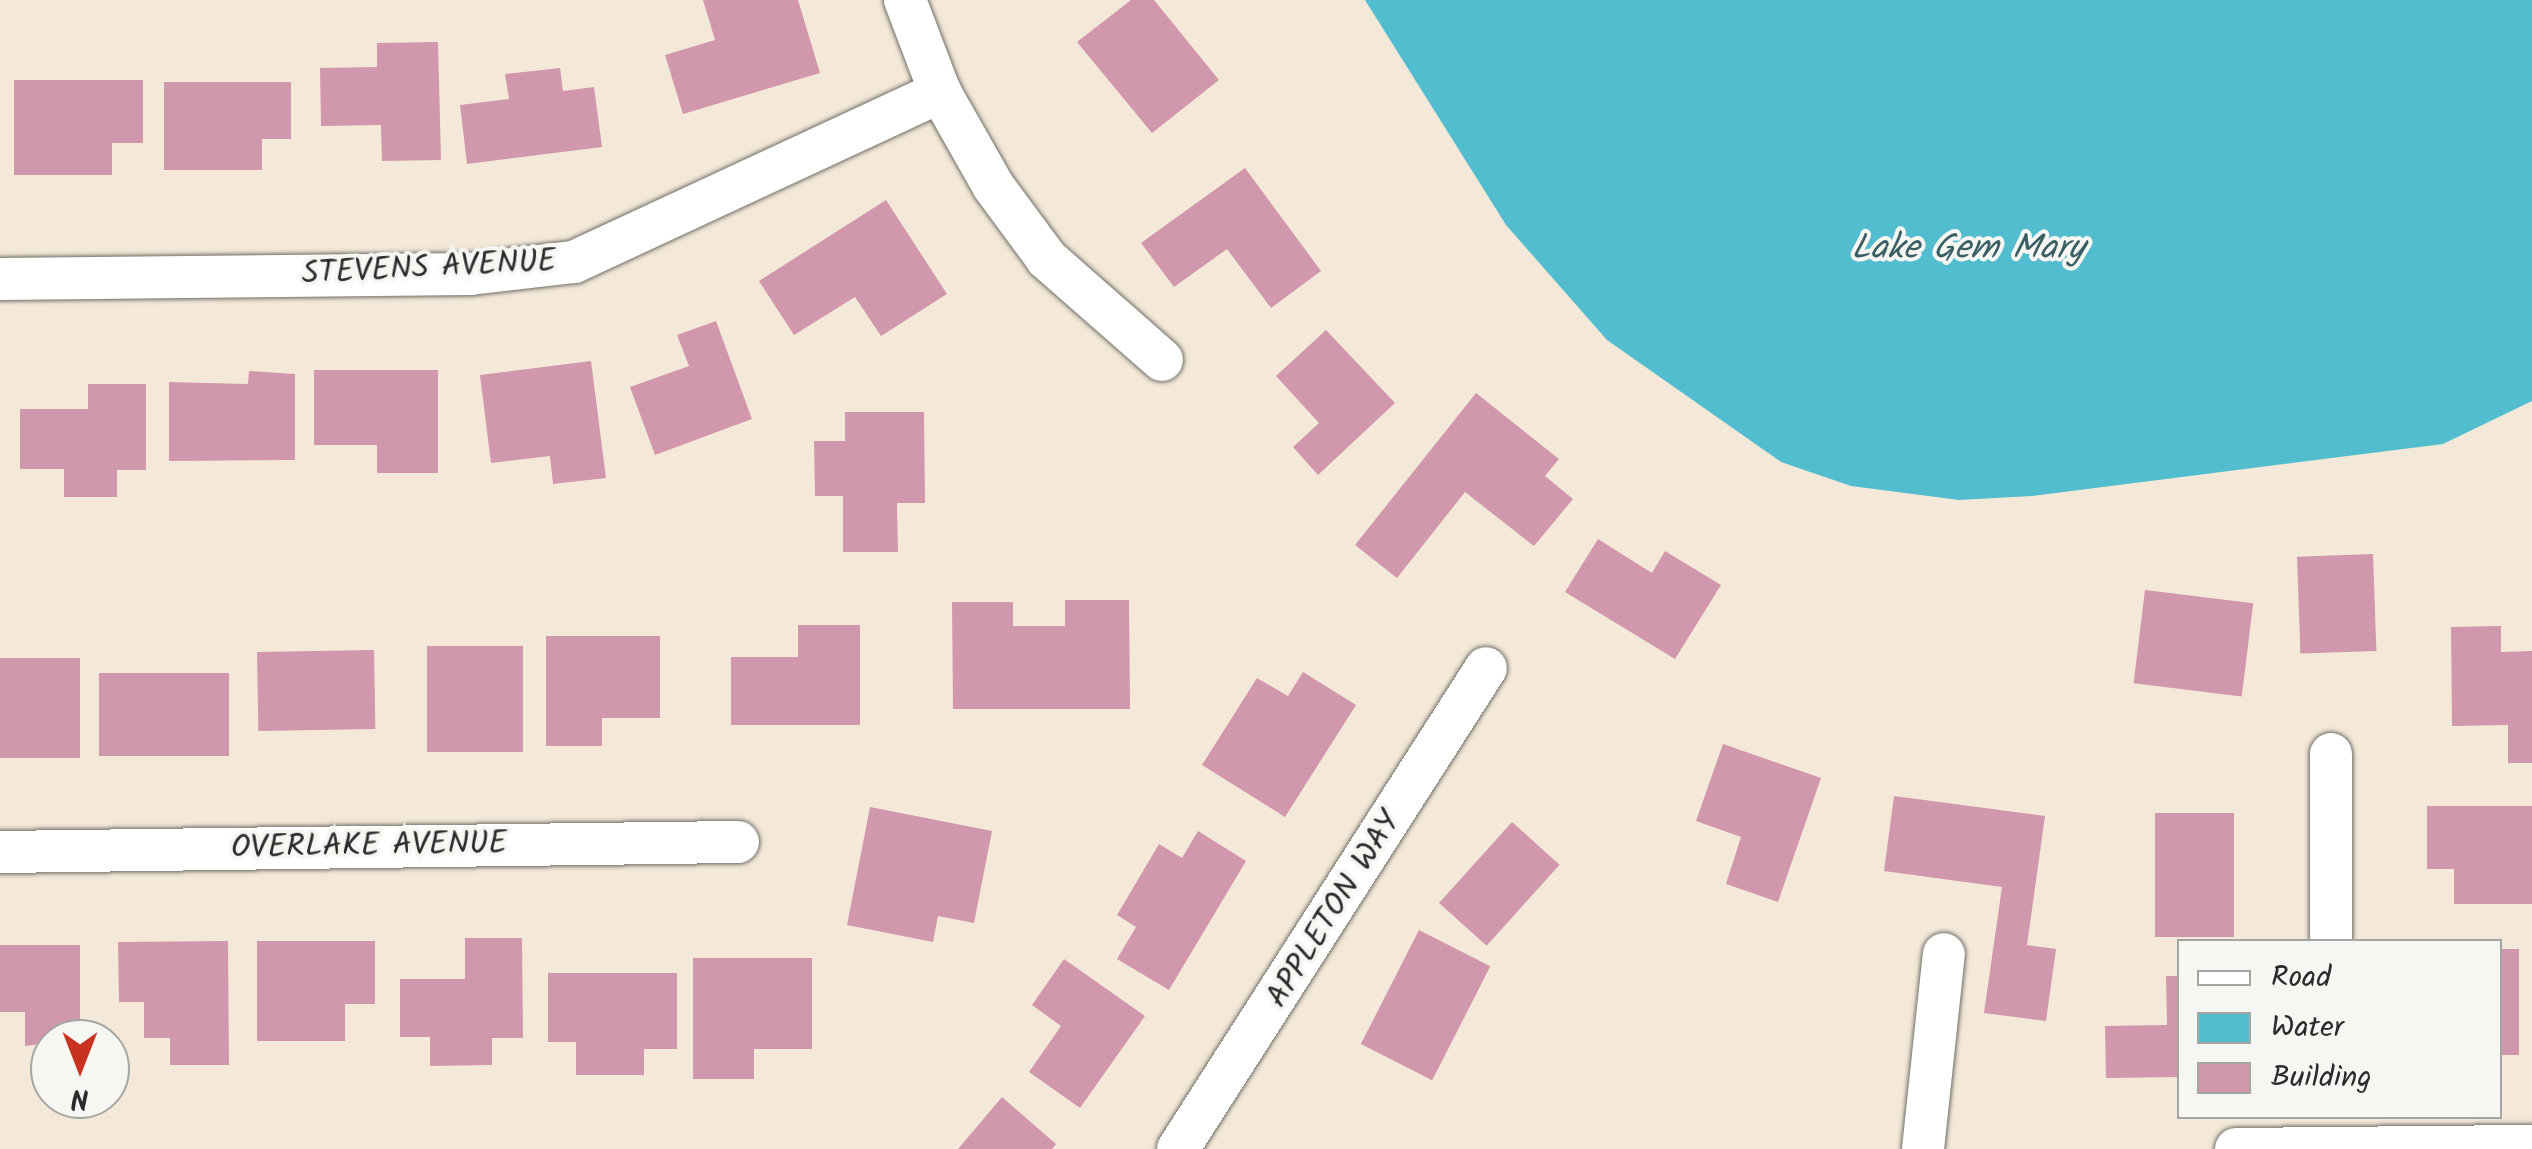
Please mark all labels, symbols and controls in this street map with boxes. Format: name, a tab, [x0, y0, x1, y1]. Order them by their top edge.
water label: Lake Gem Mary	[1852, 228, 2084, 270]
street label: STEVENS AVENUE	[301, 243, 557, 295]
street label: APPLETON WAY	[1259, 805, 1411, 1015]
street label: OVERLAKE AVENUE	[231, 825, 507, 869]
legend	[2177, 939, 2502, 1119]
text: Road	[2271, 954, 2331, 1002]
text: Water	[2271, 1004, 2344, 1052]
north arrow	[30, 1019, 130, 1119]
text: Building	[2271, 1054, 2371, 1102]
text: N	[71, 1075, 89, 1120]

